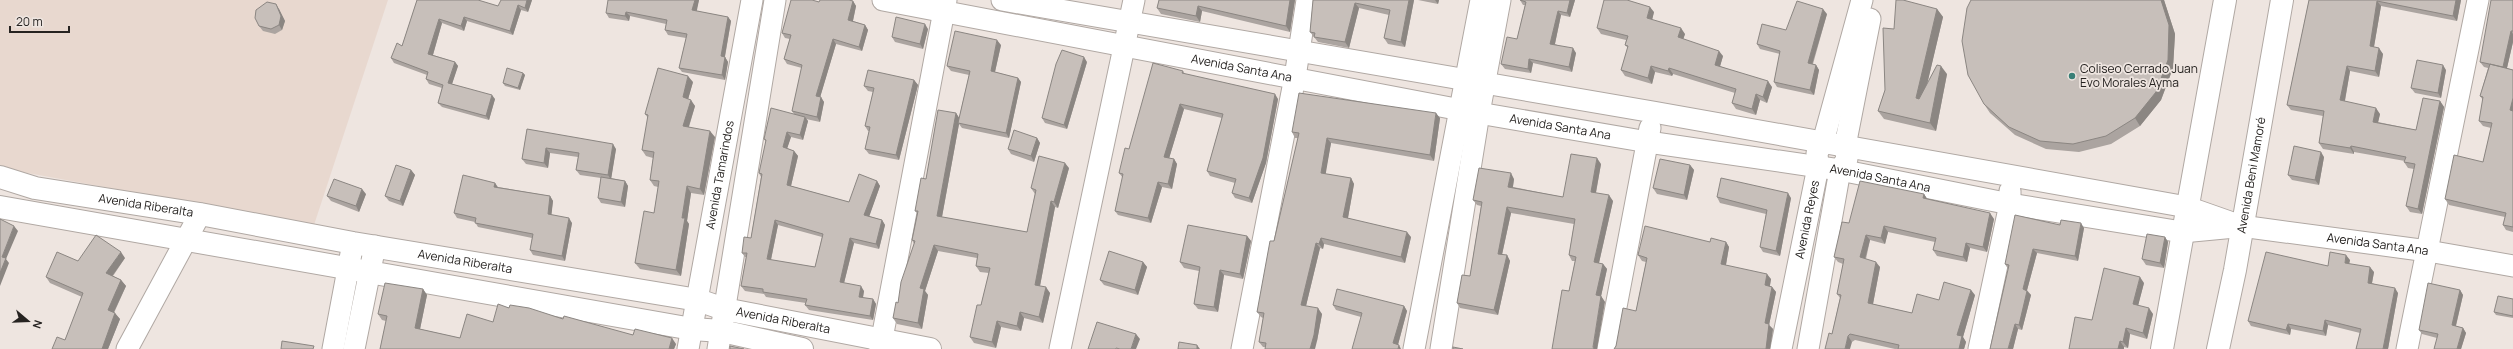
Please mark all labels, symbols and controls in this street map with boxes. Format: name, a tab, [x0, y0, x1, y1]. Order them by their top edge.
scale bar	[10, 8, 69, 34]
text: 20 m	[16, 13, 43, 30]
street label: Avenida Santa Ana	[1190, 50, 1294, 86]
place label: Coliseo Cerrado Juan Evo Morales Ayma	[2080, 60, 2198, 91]
marker: Coliseo Cerrado Juan Evo Morales Ayma	[2067, 71, 2077, 81]
street label: Avenida Santa Ana	[1508, 109, 1612, 144]
street label: Avenida Beni Mamoré	[2233, 116, 2269, 235]
street label: Avenida Tamarindos	[701, 119, 738, 231]
street label: Avenida Santa Ana	[1829, 160, 1932, 196]
street label: Avenida Reyes	[1791, 179, 1823, 260]
street label: Avenida Riberalta	[97, 189, 195, 221]
street label: Avenida Santa Ana	[2326, 229, 2430, 259]
street label: Avenida Riberalta	[417, 245, 514, 277]
north arrow	[8, 301, 48, 341]
street label: Avenida Riberalta	[735, 303, 832, 337]
text: N	[30, 318, 46, 331]

